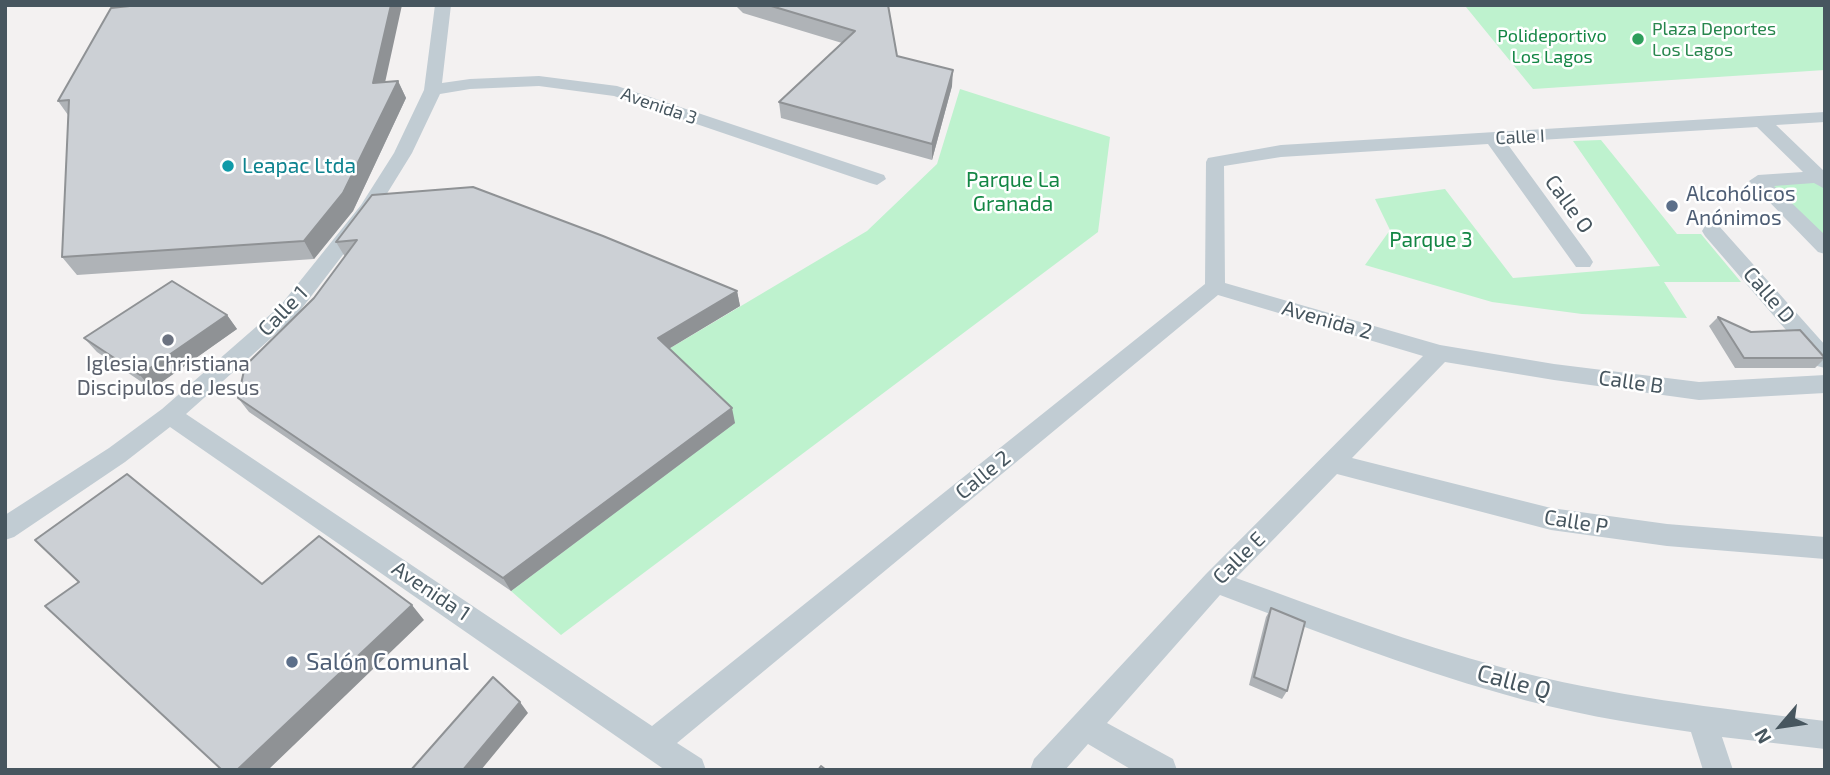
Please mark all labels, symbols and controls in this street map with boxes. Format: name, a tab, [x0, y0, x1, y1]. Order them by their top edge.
place label: Plaza Deportes Los Lagos	[1652, 18, 1776, 60]
park label: Polideportivo Los Lagos	[1497, 25, 1607, 68]
marker: Plaza Deportes Los Lagos	[1630, 31, 1646, 47]
street label: Avenida 3	[618, 83, 700, 129]
street label: Calle I	[1495, 125, 1545, 149]
place label: Leapac Ltda	[242, 153, 356, 179]
marker: Leapac Ltda	[220, 158, 236, 174]
park label: Parque La Granada	[966, 167, 1060, 217]
street label: Calle O	[1539, 170, 1599, 238]
place label: Alcohólicos Anónimos	[1686, 181, 1796, 231]
marker: Alcohólicos Anónimos	[1664, 198, 1680, 214]
park label: Parque 3	[1389, 227, 1473, 253]
street label: Calle D	[1738, 262, 1800, 328]
street label: Calle 1	[253, 281, 313, 341]
street label: Avenida 2	[1279, 295, 1375, 345]
marker: Iglesia Christiana Discipulos de Jesus	[160, 332, 176, 348]
place label: Iglesia Christiana Discipulos de Jesus	[77, 351, 259, 401]
street label: Calle B	[1597, 365, 1665, 399]
street label: Calle 2	[950, 445, 1016, 505]
street label: Calle P	[1542, 505, 1610, 539]
street label: Calle E	[1208, 527, 1270, 589]
street label: Avenida 1	[387, 556, 475, 626]
place label: Salón Comunal	[306, 648, 469, 676]
marker: Salón Comunal	[284, 654, 300, 670]
street label: Calle Q	[1474, 658, 1554, 706]
north arrow	[1746, 691, 1816, 761]
text: N	[1749, 725, 1776, 748]

